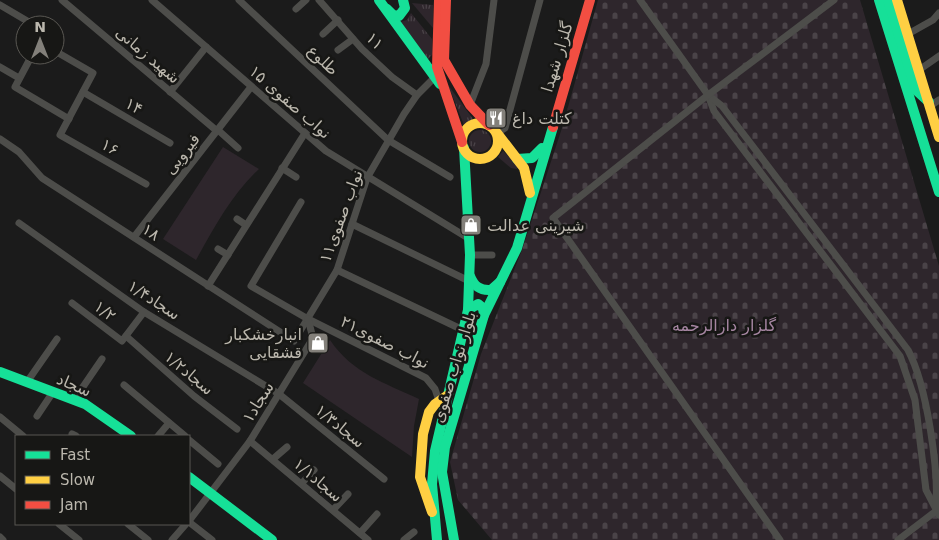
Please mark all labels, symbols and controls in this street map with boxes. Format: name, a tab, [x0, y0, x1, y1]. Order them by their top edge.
north arrow	[15, 15, 65, 65]
text: N	[34, 19, 46, 35]
street label: گلزار شهدا	[537, 19, 578, 95]
street label: شهید زمانی	[111, 23, 184, 88]
street label: ۱۱	[362, 28, 388, 54]
street label: طلوع	[303, 41, 343, 80]
street label: نواب صفوی ۱۵	[245, 61, 335, 143]
street label: ۱۴	[122, 93, 146, 119]
restaurant icon: کتلت داغ	[484, 106, 508, 130]
place label: کتلت داغ	[512, 109, 572, 129]
street label: فیرویی	[160, 130, 205, 179]
street label: ۱۶	[98, 134, 122, 160]
street label: ۱۱نواب صفوی	[315, 167, 367, 265]
shop icon: شیرینی عدالت	[459, 213, 483, 237]
place label: شیرینی عدالت	[487, 216, 585, 236]
street label: ۱۸	[139, 219, 164, 245]
street label: ۱/۴سجاد	[124, 276, 184, 324]
street label: ۱/۲	[90, 297, 120, 325]
street label: بلوار نواب صفوی	[428, 309, 481, 425]
street label: ۲۱نواب صفوی	[337, 312, 433, 373]
park label: گلزار دارالرحمه	[672, 316, 776, 336]
place label: انبارخشکبار قشقایی	[224, 325, 302, 362]
shop icon: انبارخشکبار قشقایی	[306, 331, 330, 355]
street label: ۱/۲سجاد	[161, 347, 217, 399]
street label: سجاد	[54, 369, 94, 401]
street label: ۱سجاد	[238, 378, 278, 426]
street label: ۱/۳سجاد	[311, 400, 369, 452]
legend	[15, 435, 190, 525]
text: Fast	[60, 446, 90, 464]
street label: ۱/۱سجاد	[290, 454, 346, 506]
text: Slow	[60, 471, 95, 489]
text: Jam	[59, 496, 88, 514]

